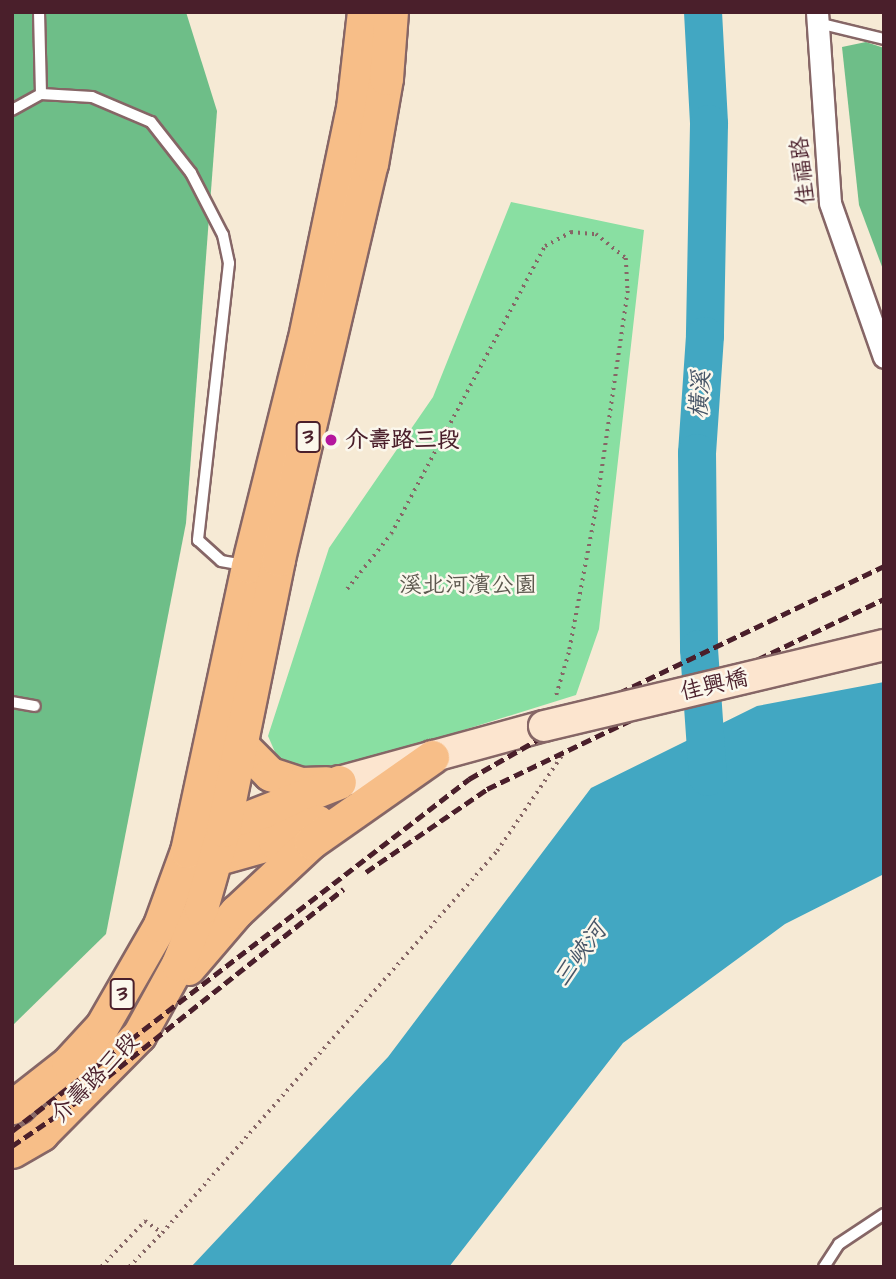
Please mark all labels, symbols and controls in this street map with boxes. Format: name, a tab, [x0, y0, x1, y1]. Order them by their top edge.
street label: 佳福路	[786, 135, 820, 207]
water label: 橫溪	[685, 370, 717, 420]
road number: 3	[294, 420, 322, 454]
place label: 介壽路三段	[345, 426, 460, 454]
marker: 介壽路三段	[323, 432, 339, 448]
park label: 溪北河濱公園	[399, 571, 537, 599]
street label: 佳興橋	[677, 664, 751, 706]
water label: 三峽河	[548, 917, 614, 993]
road number: 3	[108, 976, 136, 1012]
street label: 介壽路三段	[45, 1027, 145, 1129]

